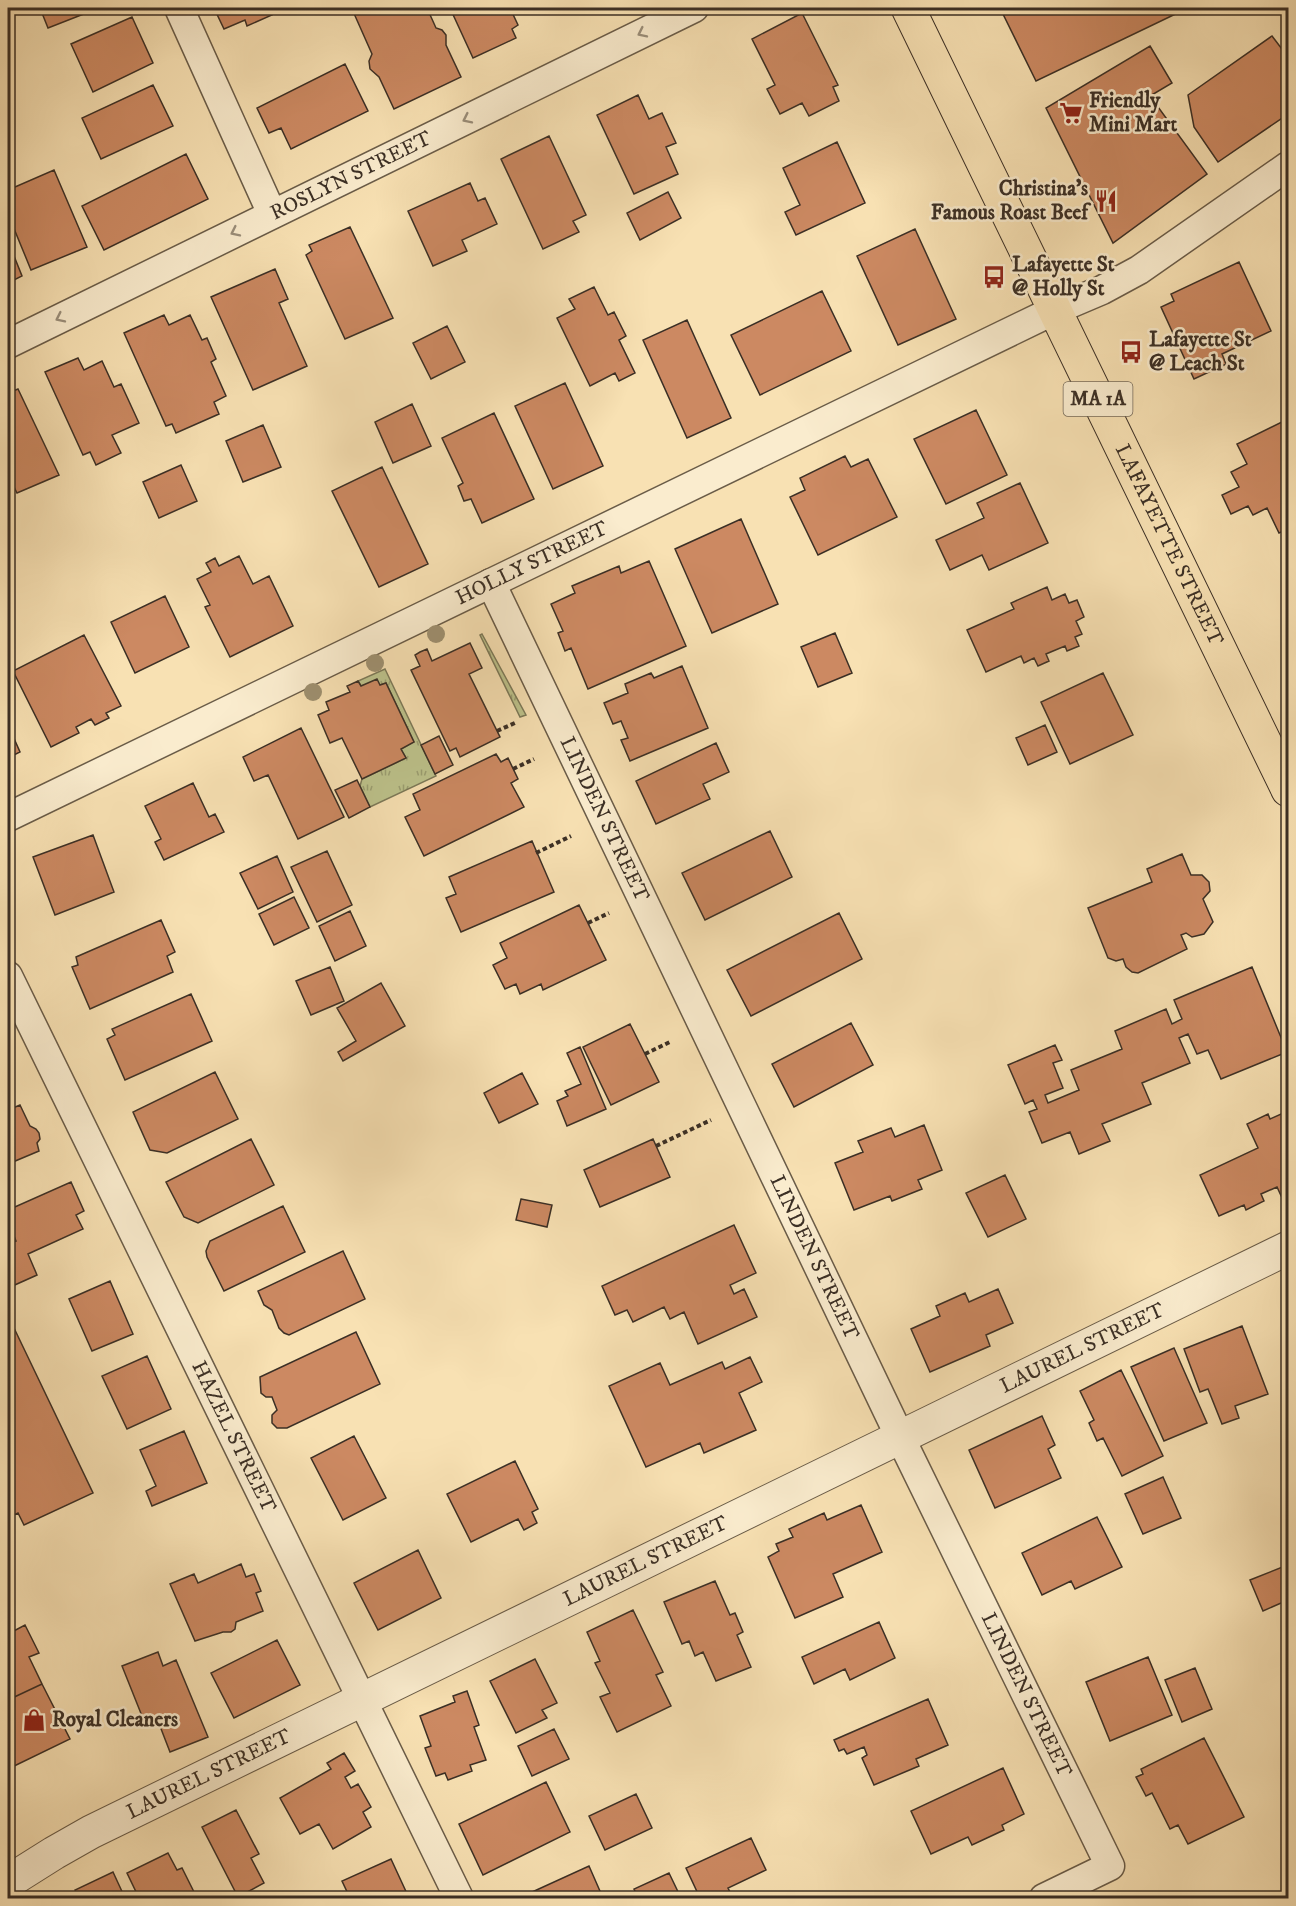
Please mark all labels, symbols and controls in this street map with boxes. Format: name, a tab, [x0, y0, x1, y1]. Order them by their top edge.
one-way arrow	[637, 26, 648, 38]
place label: Friendly Mini Mart	[1089, 88, 1177, 138]
supermarket icon: Friendly Mini Mart	[1058, 100, 1084, 126]
one-way arrow	[462, 111, 473, 123]
street label: ROSLYN STREET	[266, 126, 436, 226]
place label: Christina's Famous Roast Beef	[931, 176, 1091, 226]
restaurant icon: Christina's Famous Roast Beef	[1093, 188, 1119, 214]
one-way arrow	[230, 225, 241, 237]
place label: Lafayette St @ Holly St	[1012, 252, 1115, 302]
bus stop icon: Lafayette St @ Holly St	[981, 264, 1007, 290]
one-way arrow	[55, 311, 66, 323]
place label: Lafayette St @ Leach St	[1149, 327, 1252, 377]
bus stop icon: Lafayette St @ Leach St	[1118, 339, 1144, 365]
road number: MA 1A	[1064, 382, 1132, 416]
street label: LAFAYETTE STREET	[1109, 440, 1229, 650]
street label: HOLLY STREET	[451, 515, 612, 611]
street label: LINDEN STREET	[554, 733, 655, 906]
street label: LINDEN STREET	[764, 1171, 865, 1344]
street label: LAUREL STREET	[996, 1297, 1169, 1399]
street label: HAZEL STREET	[185, 1357, 282, 1517]
street label: LAUREL STREET	[559, 1510, 732, 1613]
street label: LINDEN STREET	[975, 1608, 1077, 1781]
shop icon: Royal Cleaners	[21, 1707, 47, 1733]
place label: Royal Cleaners	[52, 1707, 178, 1733]
street label: LAUREL STREET	[122, 1723, 295, 1826]

